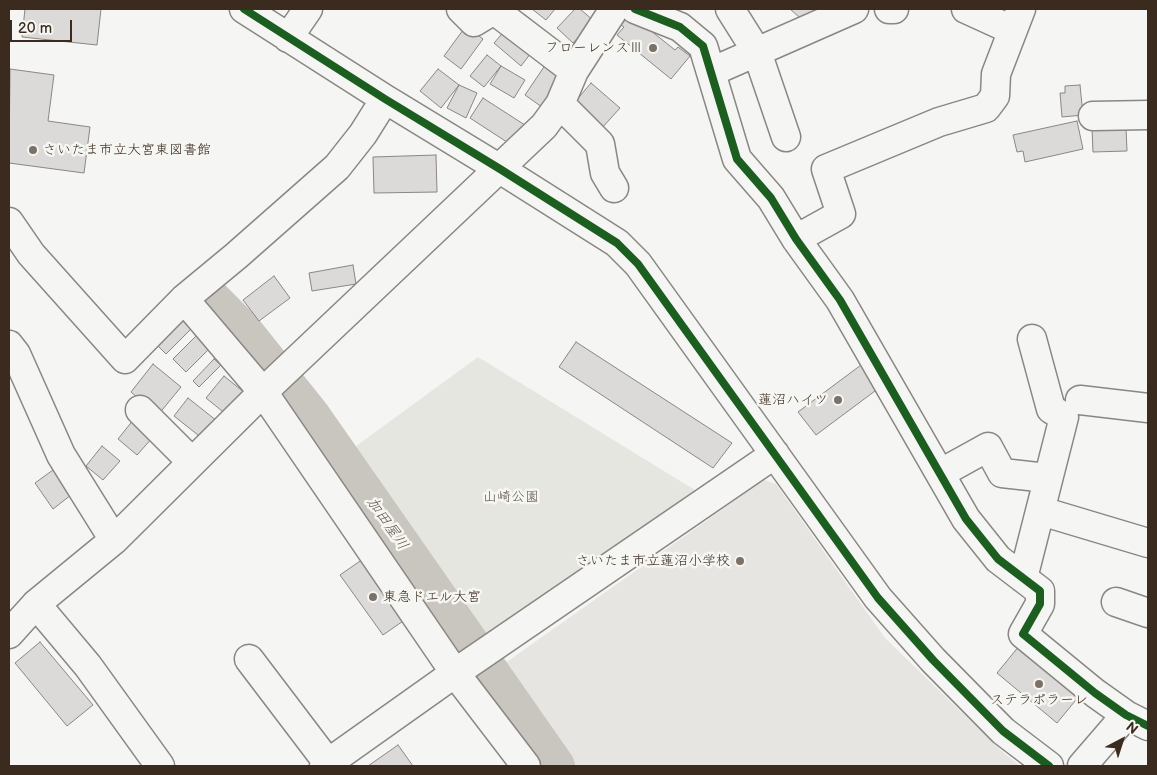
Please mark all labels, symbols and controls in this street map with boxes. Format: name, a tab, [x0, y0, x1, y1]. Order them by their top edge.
scale bar	[12, 10, 75, 42]
text: 20 m	[18, 19, 52, 38]
place label: フローレンスⅢ	[545, 40, 643, 56]
marker: フローレンスⅢ	[647, 42, 659, 54]
place label: さいたま市立大宮東図書館	[43, 142, 211, 158]
marker: さいたま市立大宮東図書館	[27, 144, 39, 156]
place label: 蓮沼ハイツ	[758, 392, 828, 408]
marker: 蓮沼ハイツ	[832, 394, 844, 406]
park label: 山崎公園	[483, 489, 539, 505]
water label: 加田屋川	[362, 494, 412, 554]
place label: さいたま市立蓮沼小学校	[576, 553, 730, 569]
marker: さいたま市立蓮沼小学校	[734, 555, 746, 567]
place label: 東急ドエル大宮	[383, 589, 481, 605]
marker: 東急ドエル大宮	[367, 591, 379, 603]
marker: ステラポラーレ	[1033, 678, 1045, 690]
place label: ステラポラーレ	[990, 692, 1088, 708]
north arrow	[1097, 715, 1147, 765]
text: N	[1122, 718, 1141, 738]

